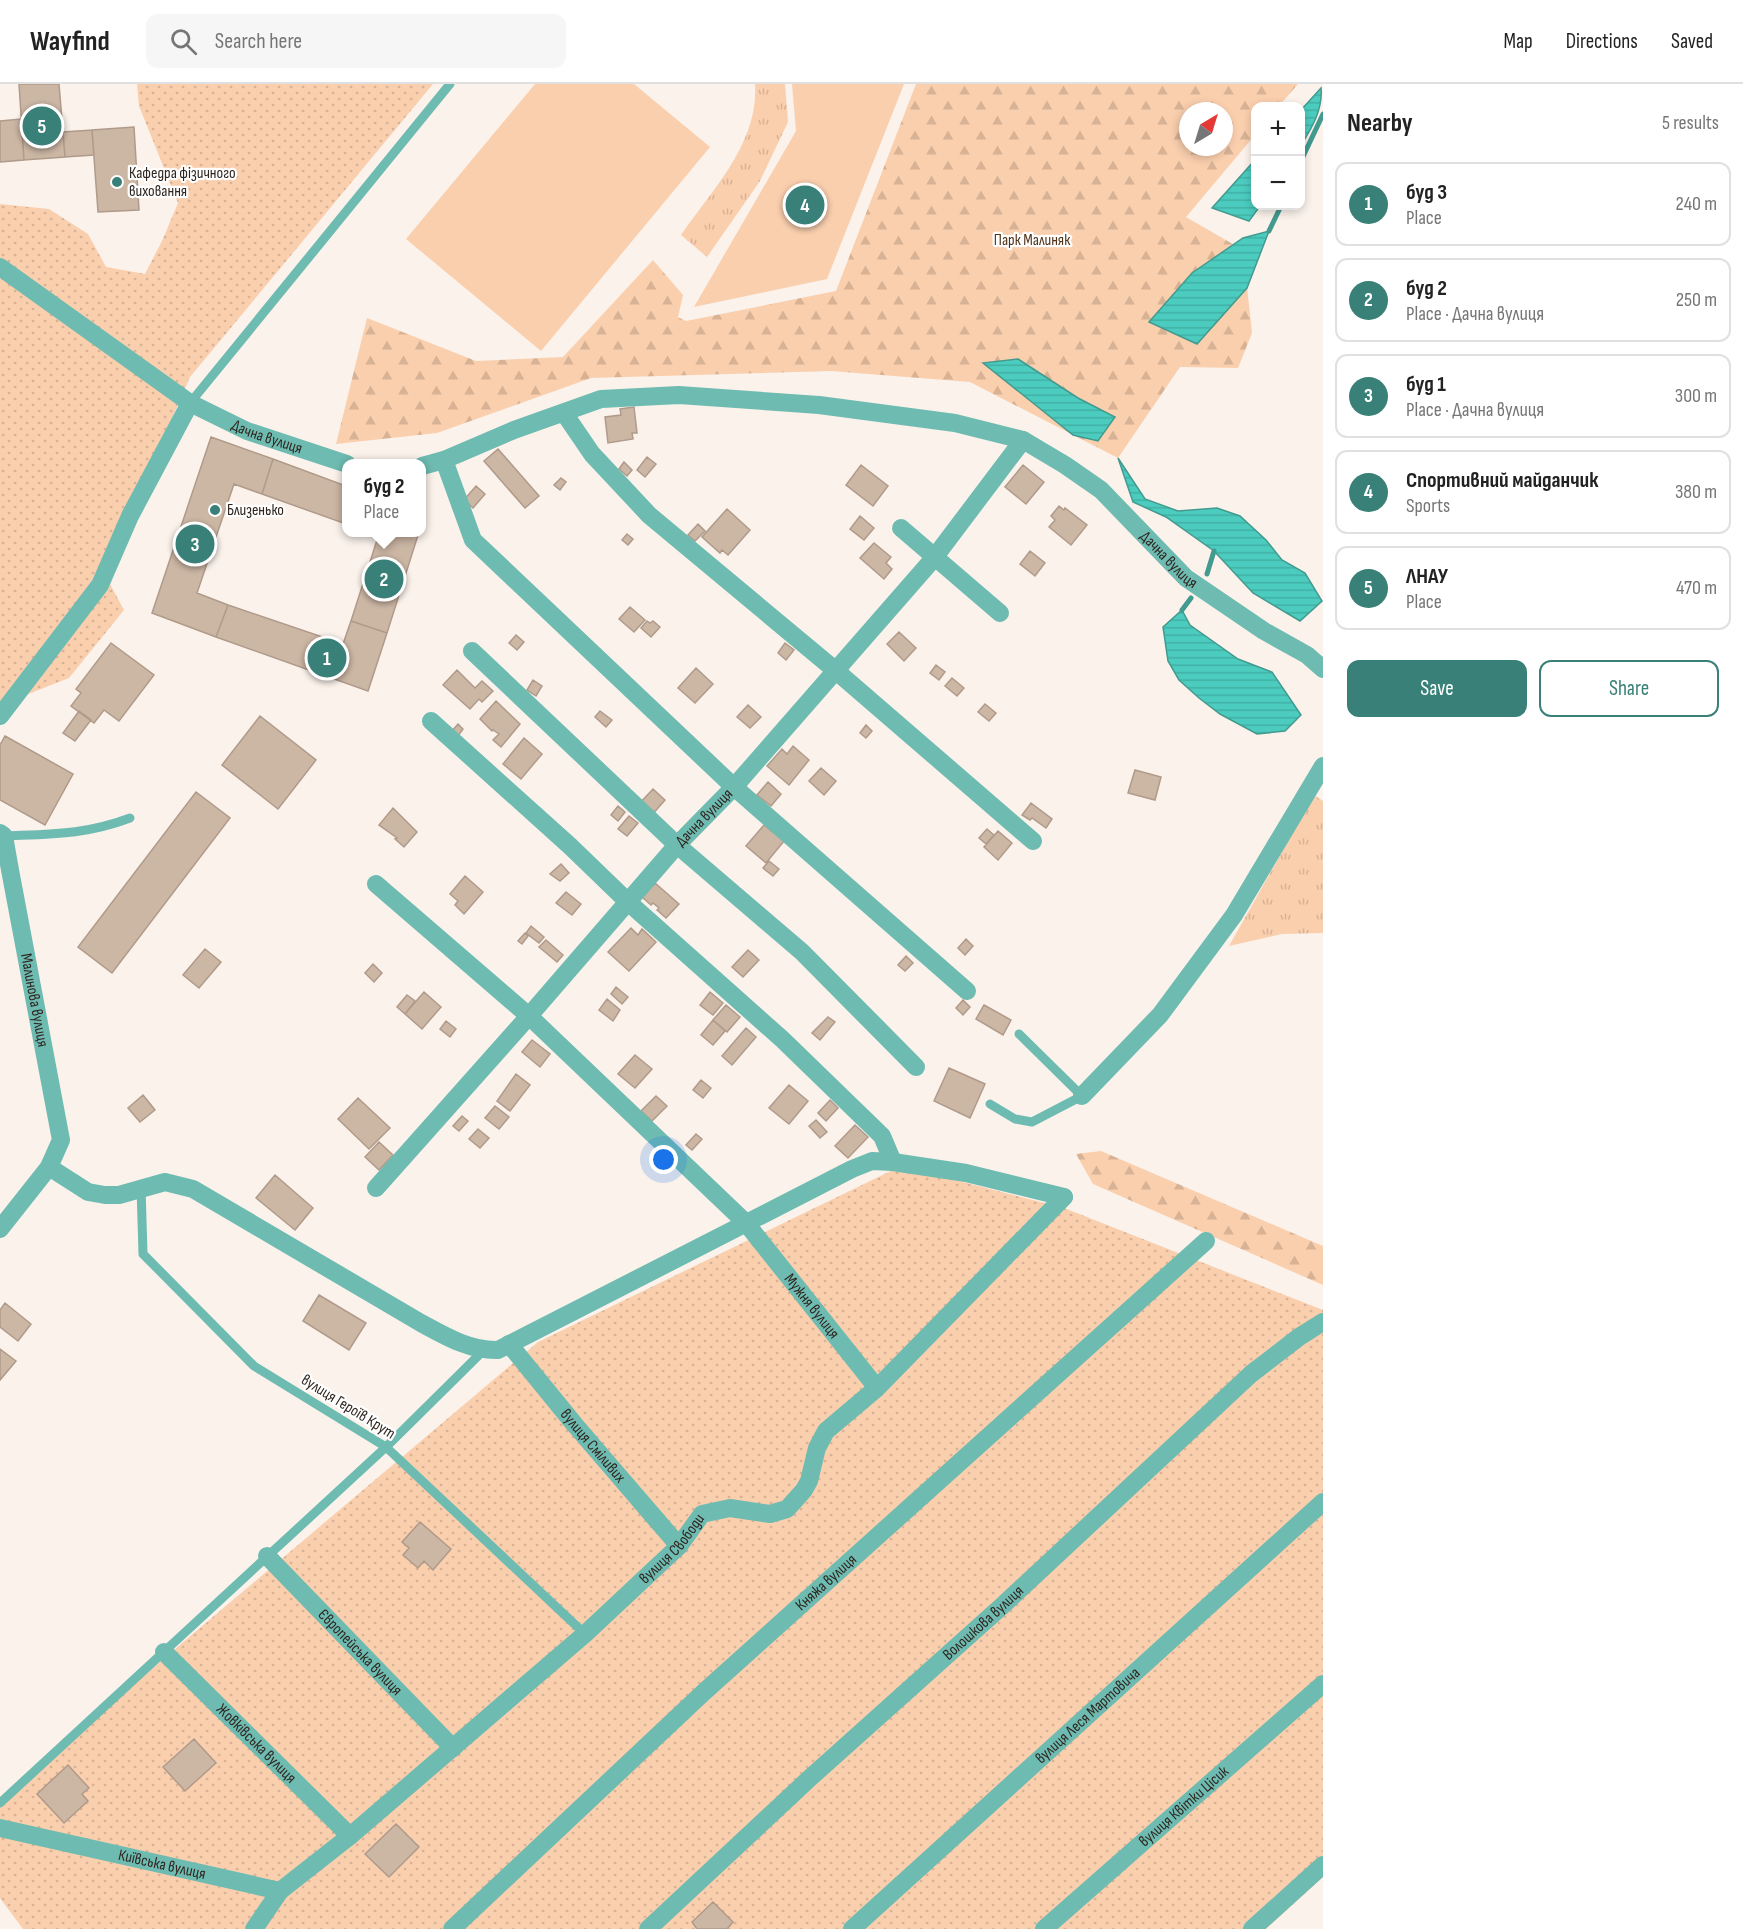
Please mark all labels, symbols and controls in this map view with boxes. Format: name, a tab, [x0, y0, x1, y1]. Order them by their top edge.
search box	[146, 14, 566, 68]
text: Wayfind	[30, 25, 110, 58]
icon: search	[167, 25, 200, 58]
text: Search here	[215, 28, 302, 55]
text: Map	[1503, 29, 1533, 54]
text: Directions	[1566, 29, 1638, 54]
text: Saved	[1671, 29, 1713, 54]
north arrow	[1179, 102, 1233, 156]
map controls	[1251, 102, 1305, 210]
button: +	[1251, 102, 1305, 156]
pin: 5	[22, 104, 62, 148]
text: Nearby	[1347, 108, 1413, 139]
text: 5 results	[1662, 111, 1719, 135]
button: −	[1251, 156, 1305, 210]
place label: Кафедра фізичного виховання	[129, 164, 236, 201]
marker: Кафедра фізичного виховання	[110, 175, 124, 189]
text: буд 3	[1406, 179, 1447, 206]
pin: 4	[786, 182, 824, 228]
text: 1	[1365, 192, 1372, 216]
text: 240 m	[1676, 192, 1717, 216]
text: Place	[1406, 206, 1442, 230]
park label: Парк Малиняк	[994, 231, 1071, 250]
text: буд 2	[1406, 275, 1447, 302]
text: 2	[1364, 288, 1373, 312]
text: 250 m	[1676, 288, 1717, 312]
text: Place · Дачна вулиця	[1406, 302, 1544, 326]
text: буд 1	[1406, 371, 1446, 398]
text: 3	[1364, 384, 1373, 408]
text: 300 m	[1675, 384, 1717, 408]
text: Place · Дачна вулиця	[1406, 398, 1544, 422]
street label: Дачна вулиця	[228, 415, 305, 458]
popup	[342, 459, 426, 537]
text: Спортивний майданчик	[1406, 467, 1598, 494]
text: буд 2	[364, 473, 404, 500]
text: 4	[1364, 480, 1373, 504]
text: 380 m	[1675, 480, 1717, 504]
text: Sports	[1406, 494, 1450, 518]
text: Place	[364, 500, 399, 524]
place label: Близенько	[227, 501, 284, 520]
marker: Близенько	[208, 503, 222, 517]
pin: 3	[176, 522, 214, 566]
street label: Дачна вулиця	[1136, 527, 1201, 592]
pin: 2	[364, 556, 404, 602]
text: ЛНАУ	[1406, 563, 1448, 590]
text: 5	[1364, 576, 1373, 600]
text: 470 m	[1676, 576, 1717, 600]
text: Place	[1406, 590, 1442, 614]
pin: 1	[308, 636, 346, 680]
button: Save	[1347, 660, 1527, 717]
button: Share	[1539, 660, 1719, 717]
street label: Дачна вулиця	[671, 784, 737, 850]
street label: Малинова вулиця	[16, 952, 53, 1048]
your location	[649, 1145, 678, 1174]
street label: Мужня вулиця	[780, 1270, 844, 1342]
street label: вулиця Героїв Крут	[297, 1371, 399, 1443]
street label: вулиця Сміливих	[556, 1405, 630, 1486]
street label: вулиця Свободи	[635, 1510, 709, 1588]
street label: Княжа вулиця	[792, 1550, 860, 1615]
street label: Волошкова вулиця	[939, 1581, 1027, 1664]
street label: Європейська вулиця	[314, 1605, 406, 1699]
street label: вулиця Леся Мартовича	[1031, 1663, 1144, 1768]
street label: Жовківська вулиця	[212, 1700, 300, 1787]
street label: вулиця Квітки Цісик	[1135, 1761, 1233, 1851]
street label: Київська вулиця	[116, 1845, 207, 1883]

